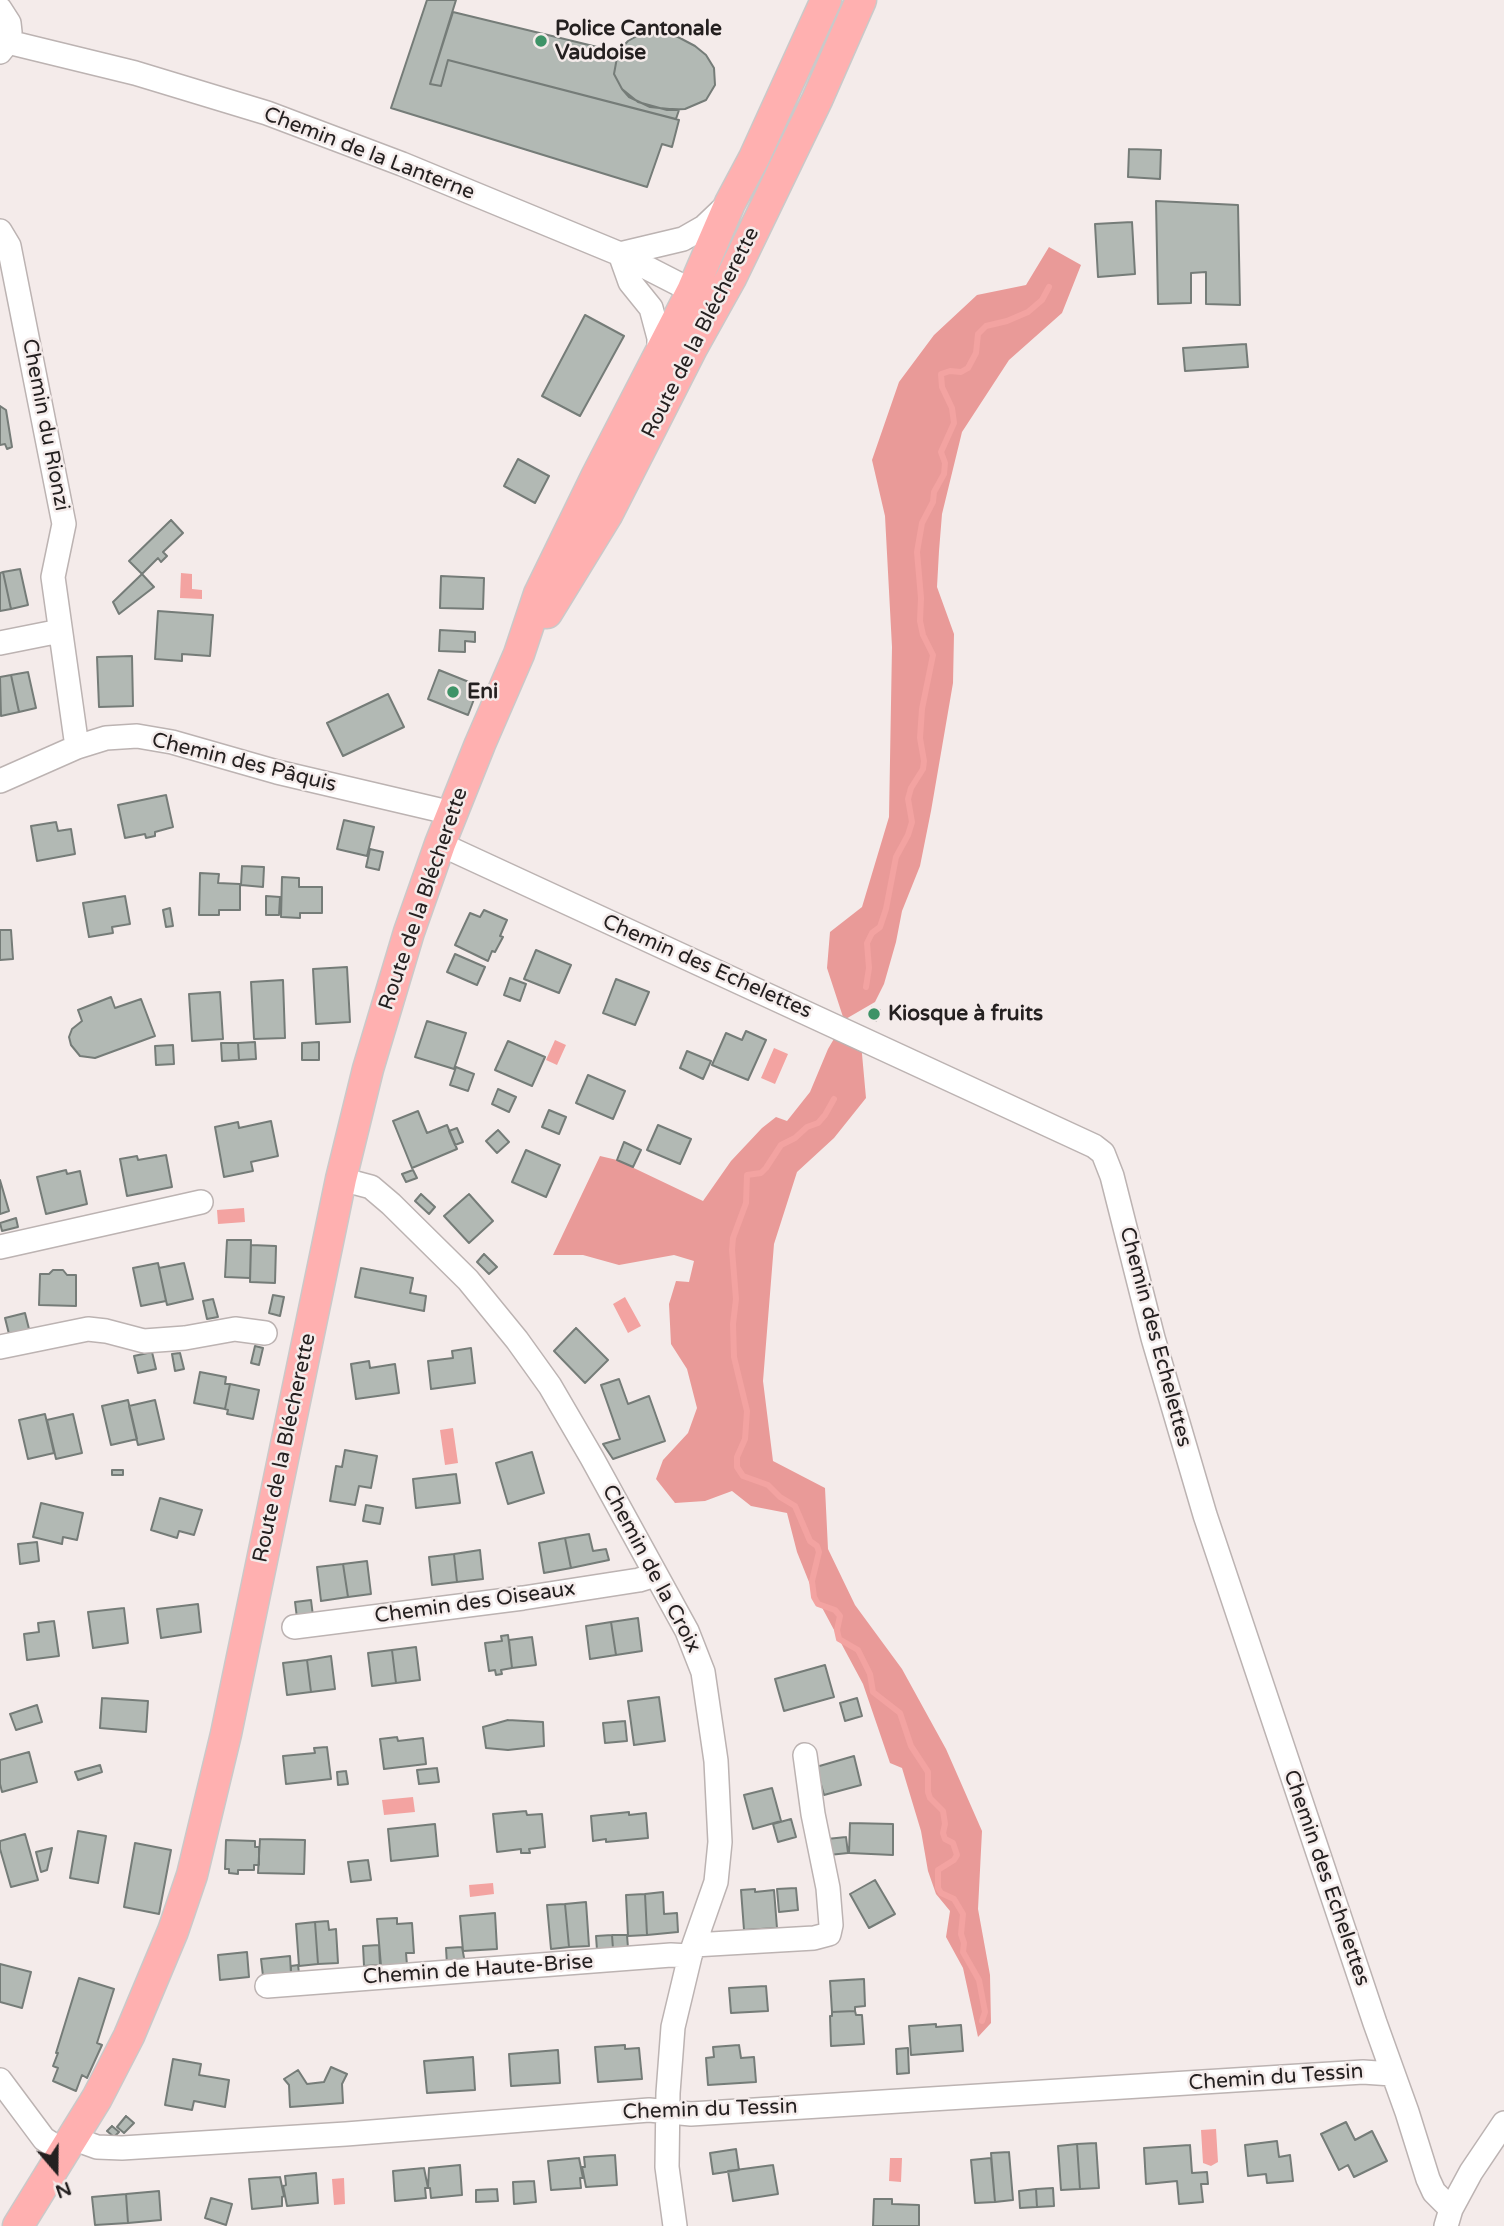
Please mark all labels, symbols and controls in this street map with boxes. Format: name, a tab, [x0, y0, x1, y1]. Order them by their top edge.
place label: Police Cantonale Vaudoise	[555, 16, 722, 66]
marker: Police Cantonale Vaudoise	[533, 33, 549, 49]
street label: Chemin de la Lanterne	[260, 102, 478, 206]
street label: Route de la Blécherette	[637, 223, 765, 443]
street label: Chemin du Rionzi	[16, 337, 74, 513]
place label: Eni	[467, 679, 498, 705]
marker: Eni	[445, 684, 461, 700]
street label: Chemin des Pâquis	[149, 728, 339, 798]
street label: Route de la Blécherette	[374, 784, 474, 1014]
street label: Chemin des Echelettes	[598, 909, 816, 1025]
place label: Kiosque à fruits	[888, 1001, 1043, 1027]
marker: Kiosque à fruits	[866, 1006, 882, 1022]
street label: Chemin des Echelettes	[1113, 1224, 1197, 1450]
street label: Route de la Blécherette	[248, 1331, 322, 1565]
street label: Chemin de la Croix	[596, 1481, 706, 1657]
street label: Chemin des Oiseaux	[373, 1576, 577, 1630]
street label: Chemin des Echelettes	[1277, 1767, 1375, 1989]
street label: Chemin de Haute-Brise	[362, 1949, 594, 1991]
street label: Chemin du Tessin	[1188, 2059, 1364, 2097]
street label: Chemin du Tessin	[622, 2094, 798, 2126]
north arrow	[21, 2135, 91, 2205]
text: N	[52, 2177, 74, 2203]

